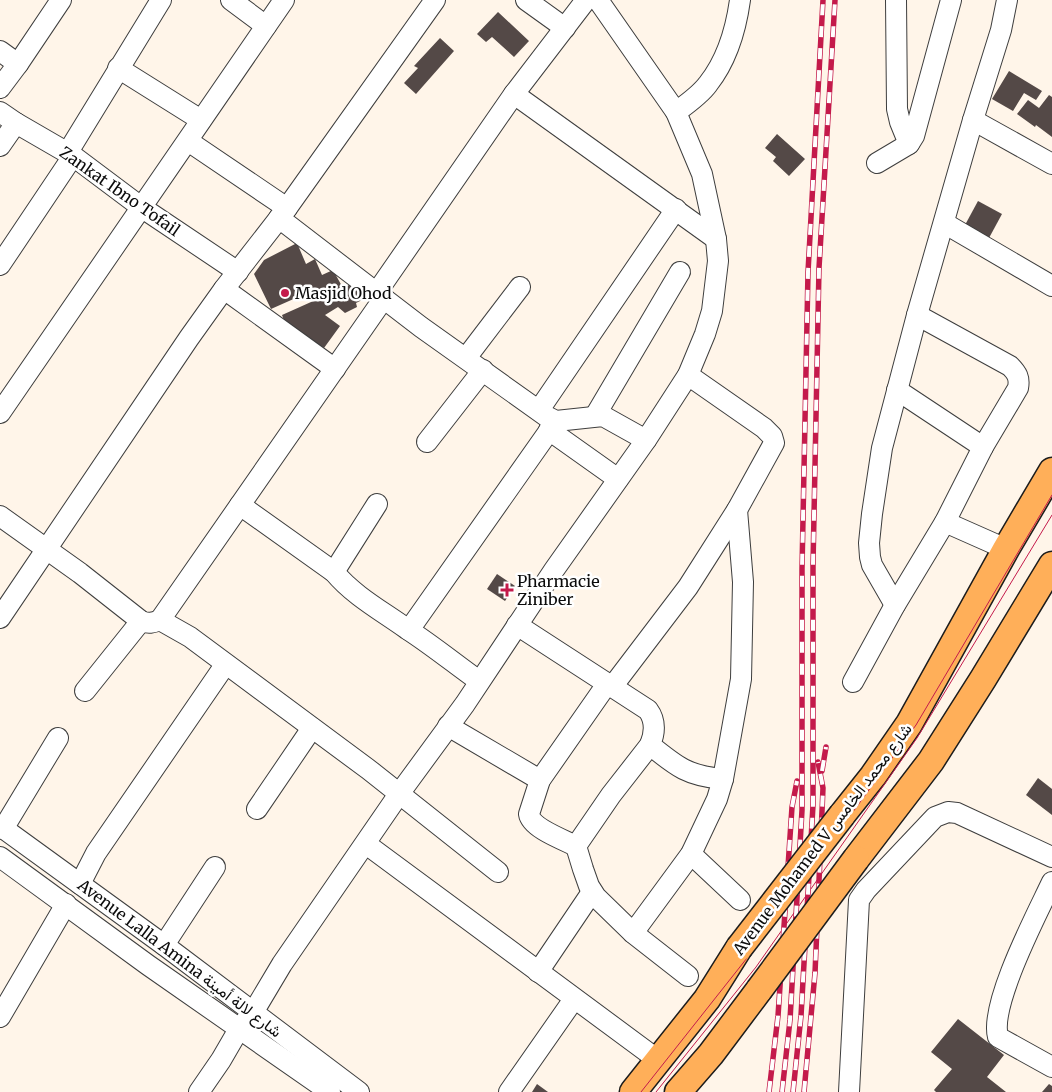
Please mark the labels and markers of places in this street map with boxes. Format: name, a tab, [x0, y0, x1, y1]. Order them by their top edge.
place label: Masjid Ohod	[295, 283, 392, 303]
marker: Masjid Ohod	[279, 287, 291, 299]
place label: Pharmacie Ziniber	[517, 571, 600, 609]
marker: Pharmacie Ziniber	[501, 584, 513, 596]

